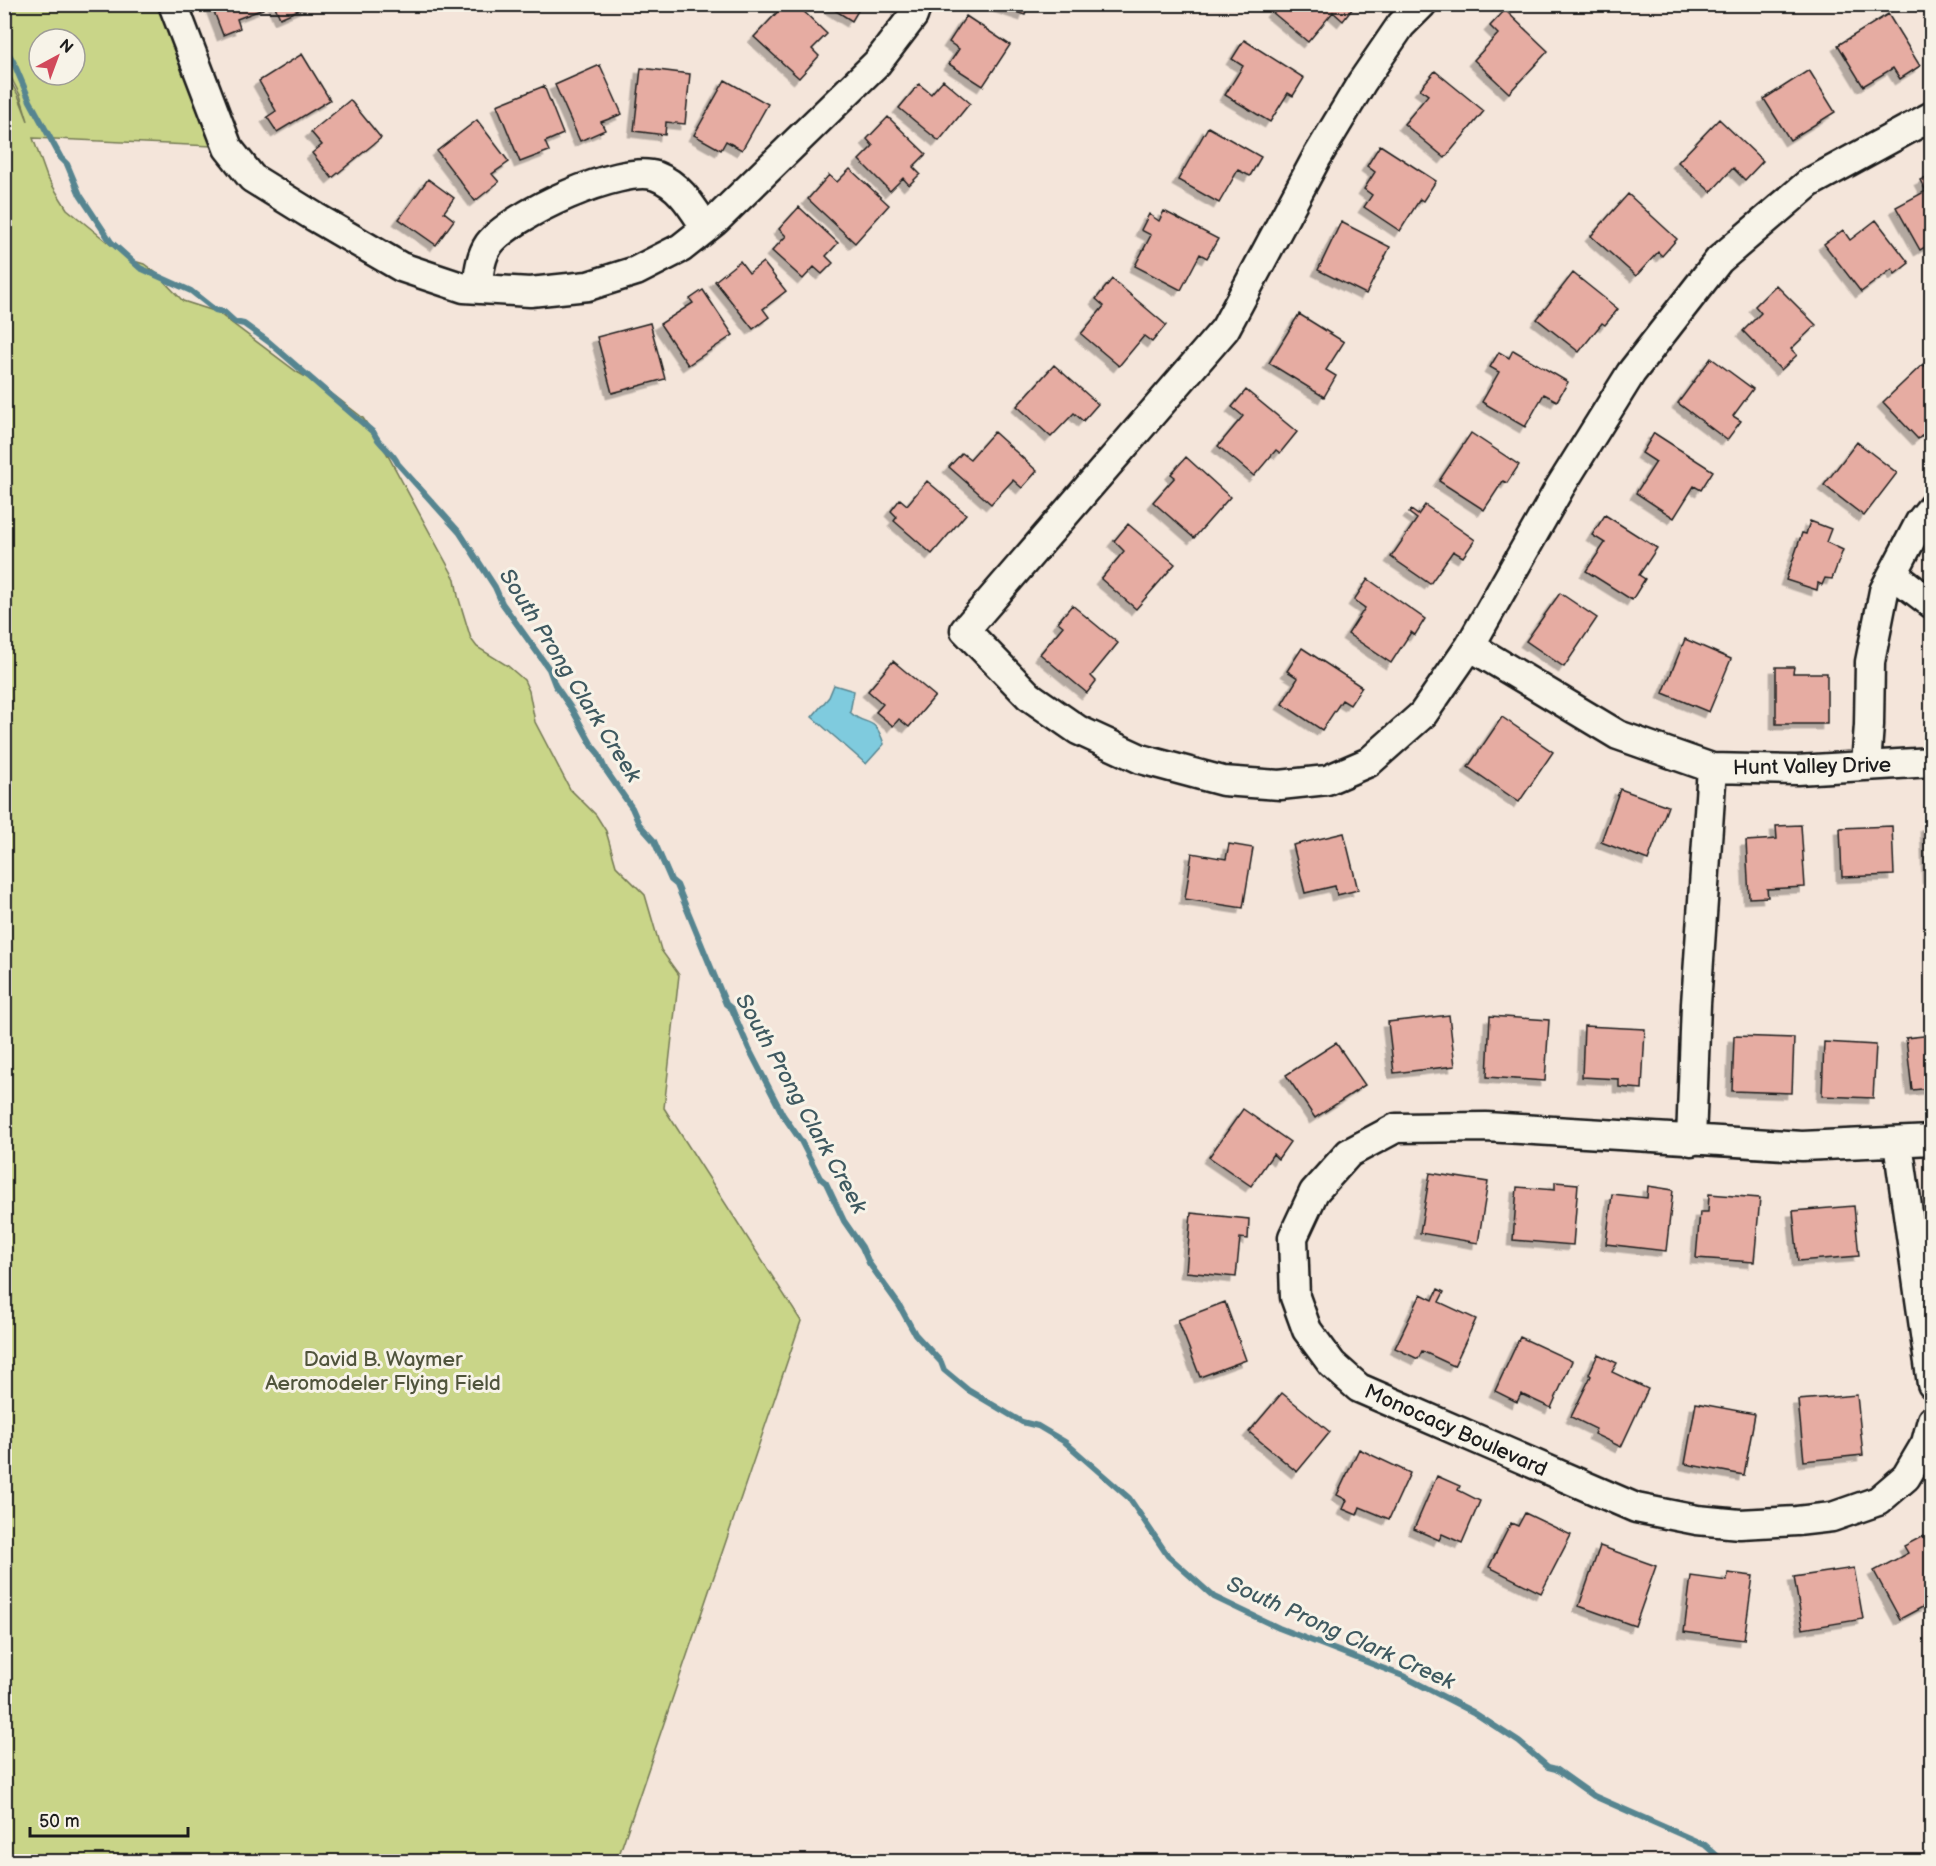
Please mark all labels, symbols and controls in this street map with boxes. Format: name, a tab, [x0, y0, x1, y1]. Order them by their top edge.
north arrow	[27, 27, 87, 87]
text: N	[55, 36, 77, 58]
water label: South Prong Clark Creek	[493, 564, 647, 789]
street label: Hunt Valley Drive	[1733, 753, 1891, 780]
water label: South Prong Clark Creek	[729, 989, 873, 1219]
park label: David B. Waymer Aeromodeler Flying Field	[265, 1347, 501, 1396]
street label: Monocacy Boulevard	[1361, 1379, 1551, 1482]
water label: South Prong Clark Creek	[1222, 1571, 1460, 1696]
scale bar	[30, 1800, 188, 1838]
text: 50 m	[39, 1811, 80, 1832]

